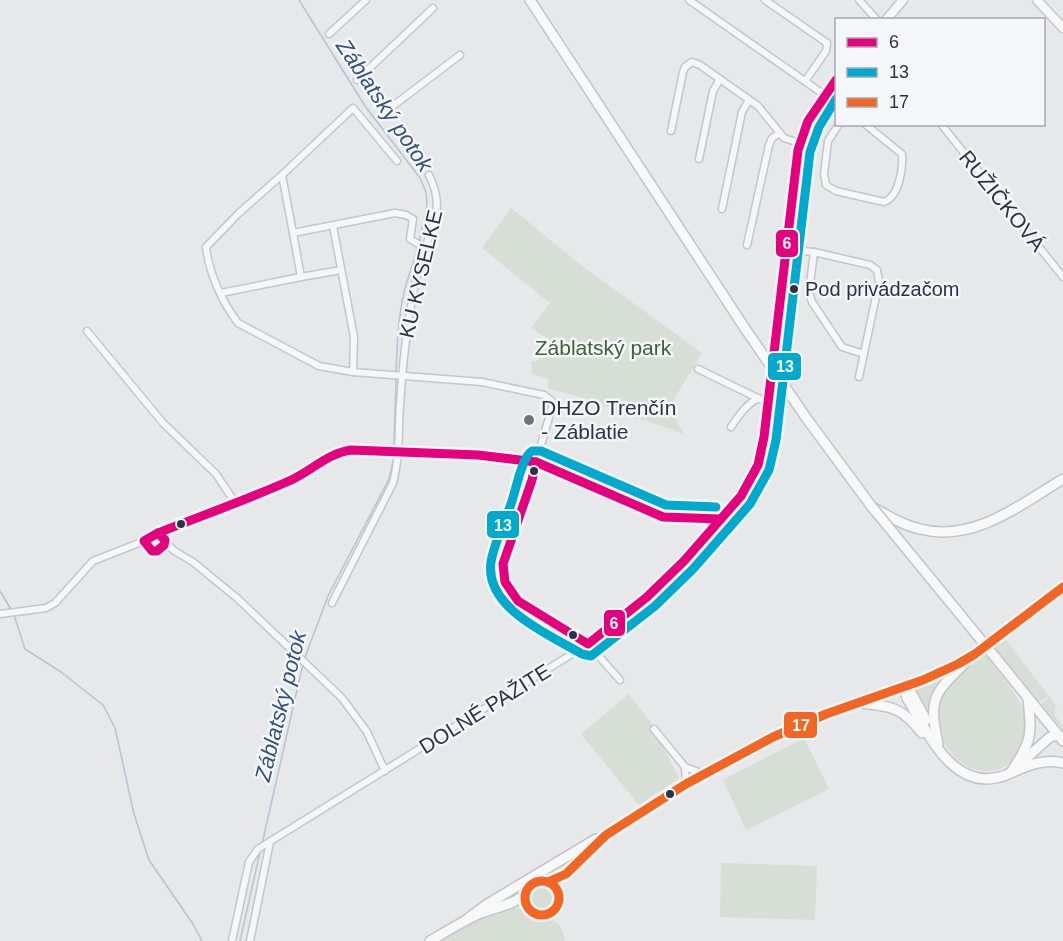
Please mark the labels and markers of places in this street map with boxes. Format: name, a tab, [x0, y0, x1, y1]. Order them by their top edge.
place label: Pod privádzačom	[805, 278, 960, 300]
marker: Pod privádzačom	[788, 283, 800, 295]
place label: DHZO Trenčín - Záblatie	[541, 396, 676, 443]
marker: DHZO Trenčín - Záblatie	[522, 413, 536, 427]
unlabelled marker	[528, 465, 540, 477]
unlabelled marker	[175, 518, 187, 530]
unlabelled marker	[567, 629, 579, 641]
unlabelled marker	[664, 788, 676, 800]

